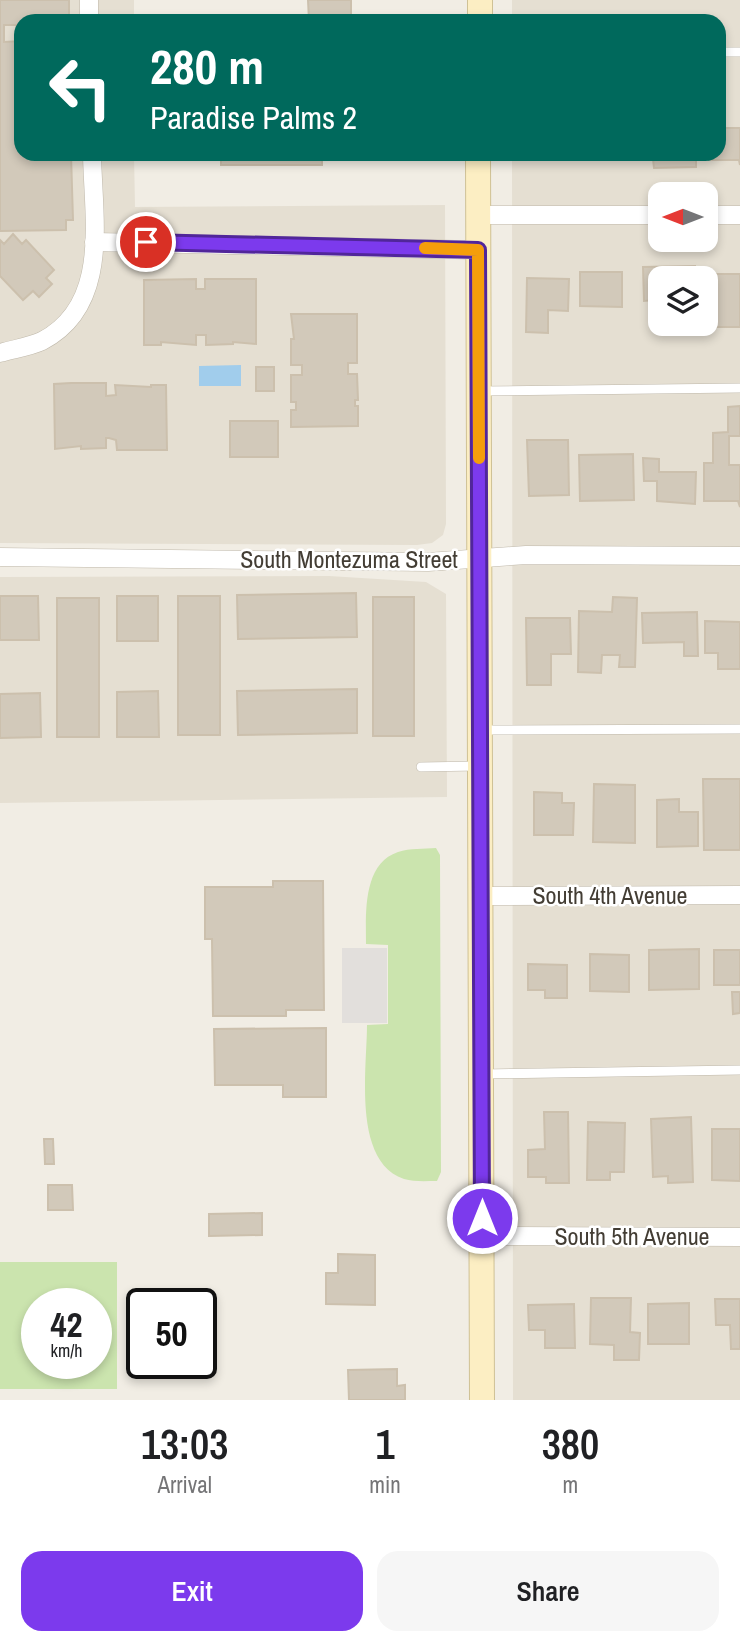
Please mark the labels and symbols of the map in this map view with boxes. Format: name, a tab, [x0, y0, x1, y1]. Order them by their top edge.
north arrow	[648, 182, 718, 252]
pin	[116, 212, 176, 272]
street label: South Montezuma Street	[240, 543, 458, 575]
street label: South 4th Avenue	[532, 879, 688, 911]
position arrow	[445, 1181, 519, 1255]
street label: South 5th Avenue	[554, 1220, 710, 1252]
speed limit sign: 50	[126, 1288, 217, 1379]

